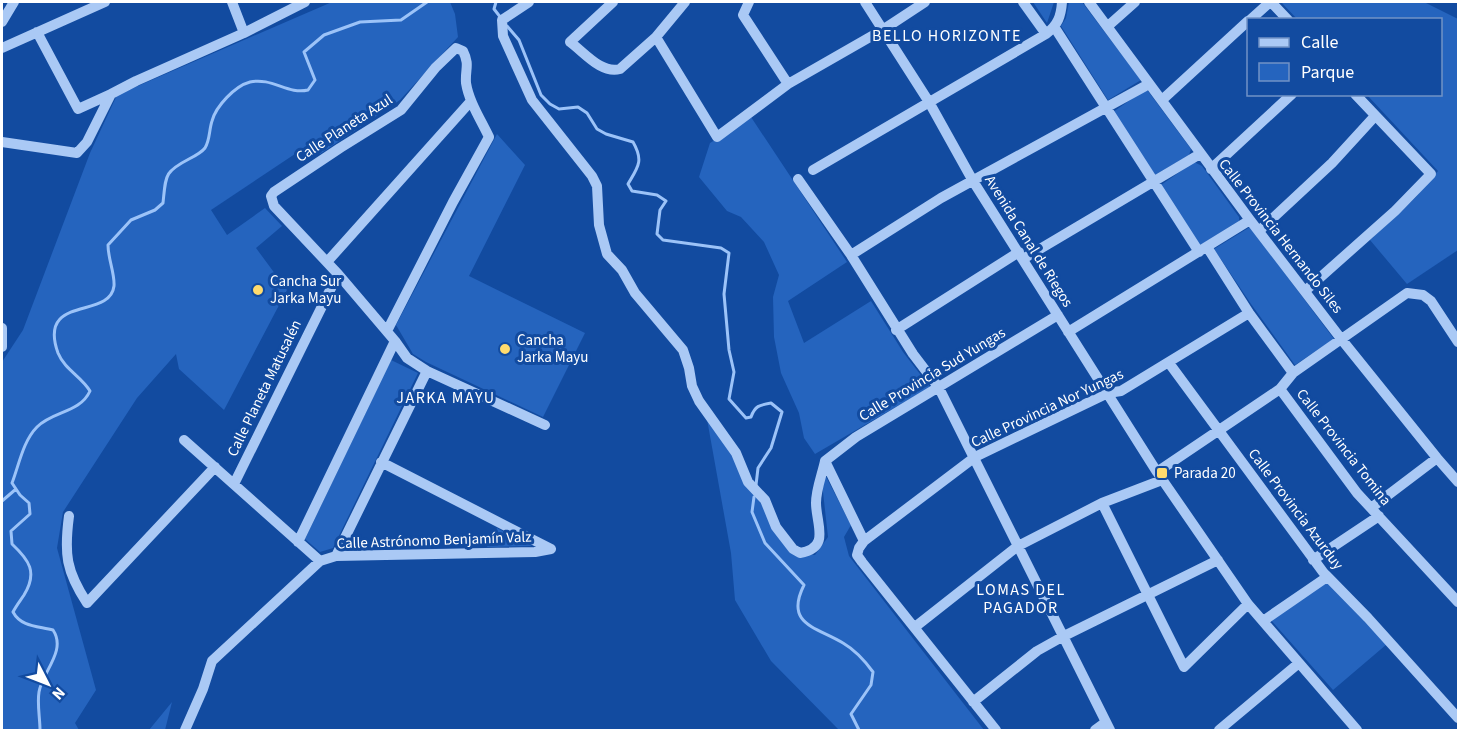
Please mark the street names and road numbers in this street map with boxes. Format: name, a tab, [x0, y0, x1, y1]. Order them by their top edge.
street label: Calle Planeta Azul	[292, 89, 397, 168]
street label: Calle Provincia Hernando Siles	[1214, 155, 1348, 318]
street label: Avenida Canal de Riegos	[979, 171, 1078, 311]
street label: Calle Planeta Matusalén	[222, 316, 307, 460]
street label: Calle Provincia Sud Yungas	[855, 322, 1009, 427]
street label: Calle Provincia Nor Yungas	[968, 364, 1127, 453]
street label: Calle Provincia Tomina	[1291, 385, 1396, 510]
street label: Calle Provincia Azurduy	[1243, 444, 1348, 574]
street label: Calle Astrónomo Benjamín Valz	[336, 527, 532, 554]

